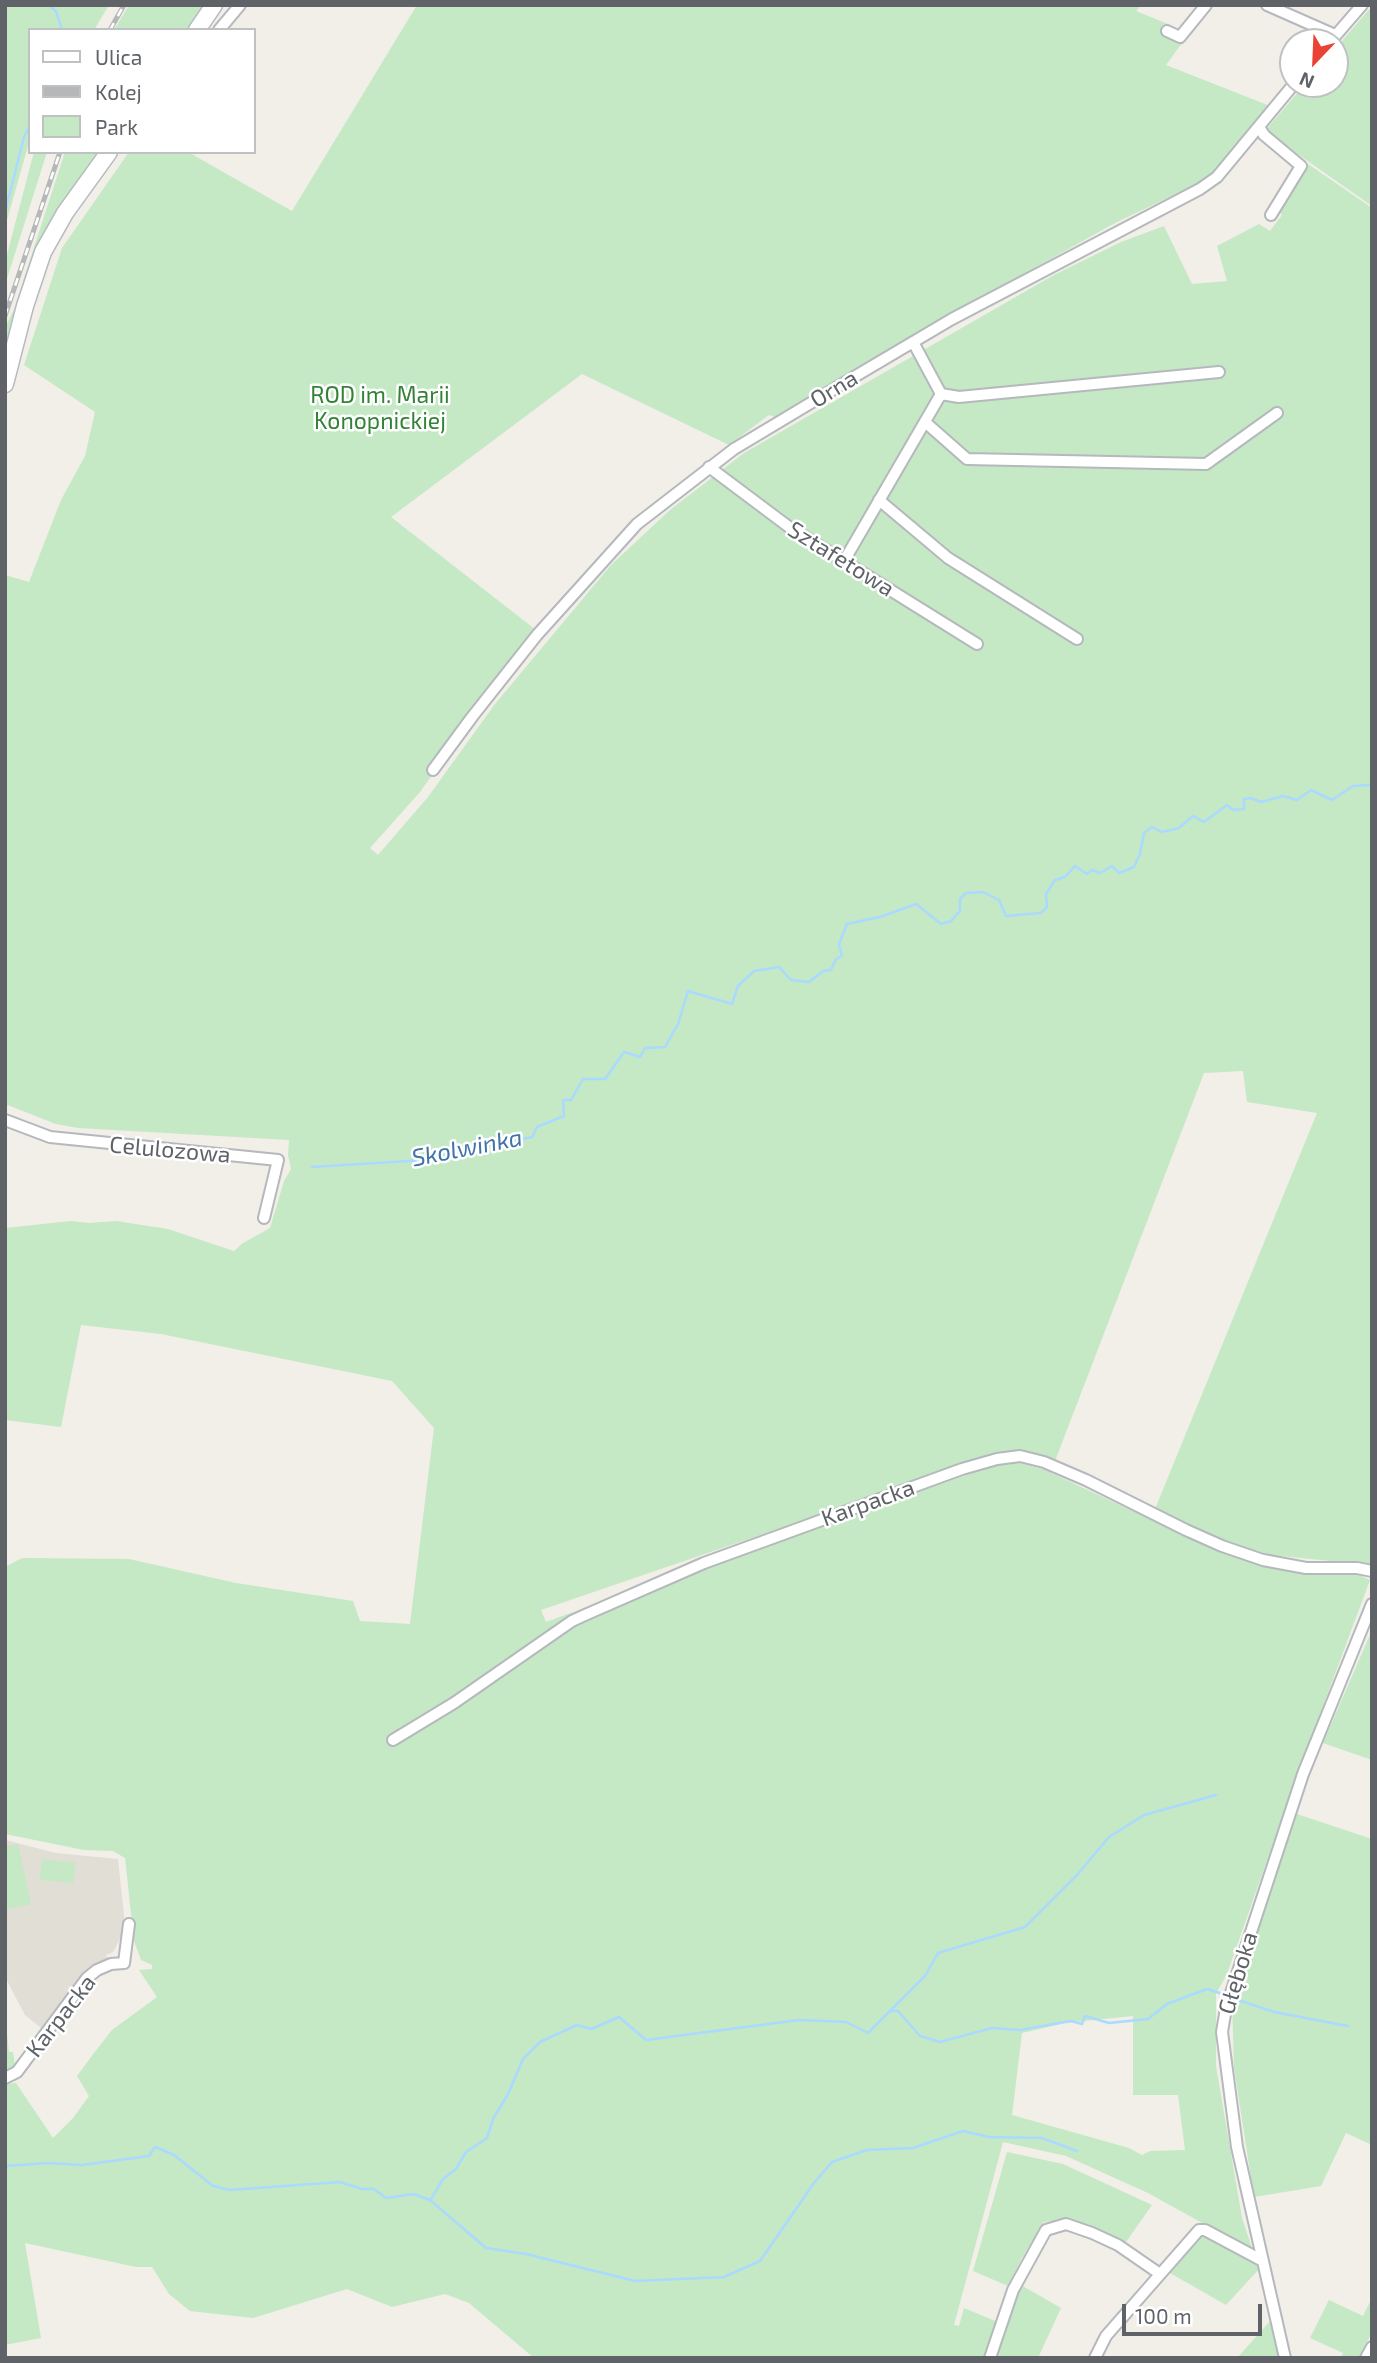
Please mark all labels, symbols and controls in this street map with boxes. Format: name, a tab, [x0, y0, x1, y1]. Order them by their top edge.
legend	[28, 28, 256, 154]
north arrow	[1279, 28, 1349, 98]
text: Ulica	[95, 44, 142, 69]
text: N	[1296, 68, 1317, 94]
text: Kolej	[95, 79, 142, 104]
text: Park	[95, 114, 138, 139]
street label: Orna	[805, 364, 863, 414]
park label: ROD im. Marii Konopnickiej	[310, 381, 450, 435]
street label: Sztafetowa	[783, 515, 899, 603]
water label: Skolwinka	[409, 1123, 525, 1173]
street label: Celulozowa	[108, 1131, 232, 1169]
street label: Karpacka	[818, 1473, 918, 1533]
street label: Głęboka	[1212, 1928, 1264, 2018]
street label: Karpacka	[20, 1969, 102, 2063]
scale bar	[1125, 2290, 1265, 2334]
text: 100 m	[1135, 2303, 1192, 2328]

